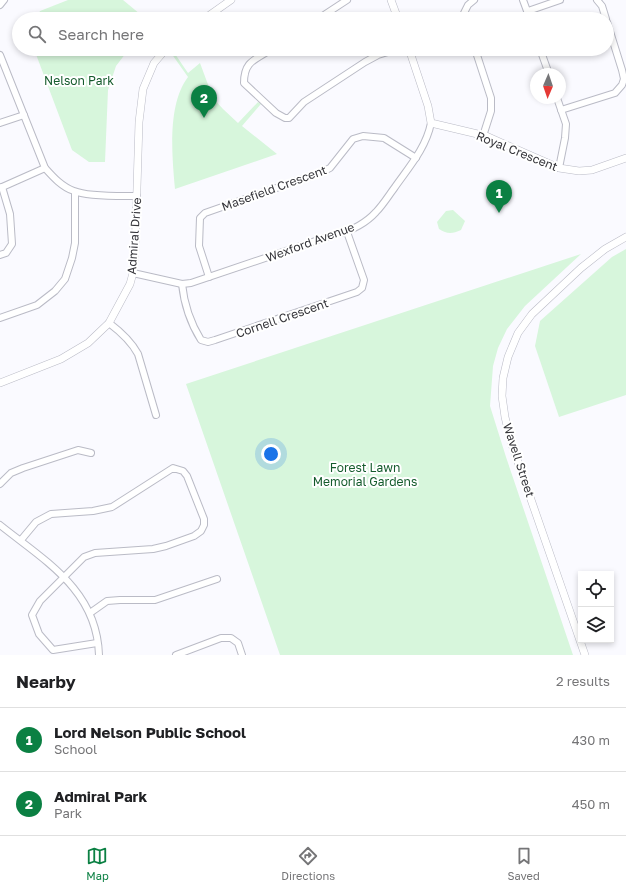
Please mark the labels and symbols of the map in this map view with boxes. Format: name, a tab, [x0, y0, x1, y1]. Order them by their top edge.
north arrow	[530, 68, 566, 104]
park label: Nelson Park	[44, 73, 114, 88]
pin: 2	[191, 85, 217, 118]
street label: Royal Crescent	[474, 128, 560, 174]
street label: Masefield Crescent	[219, 162, 329, 214]
pin: 1	[486, 180, 512, 213]
street label: Admiral Drive	[124, 197, 144, 275]
street label: Wexford Avenue	[264, 219, 356, 265]
street label: Cornell Crescent	[234, 295, 330, 341]
street label: Wavell Street	[500, 421, 538, 499]
your location	[261, 444, 281, 464]
park label: Forest Lawn Memorial Gardens	[313, 460, 417, 489]

